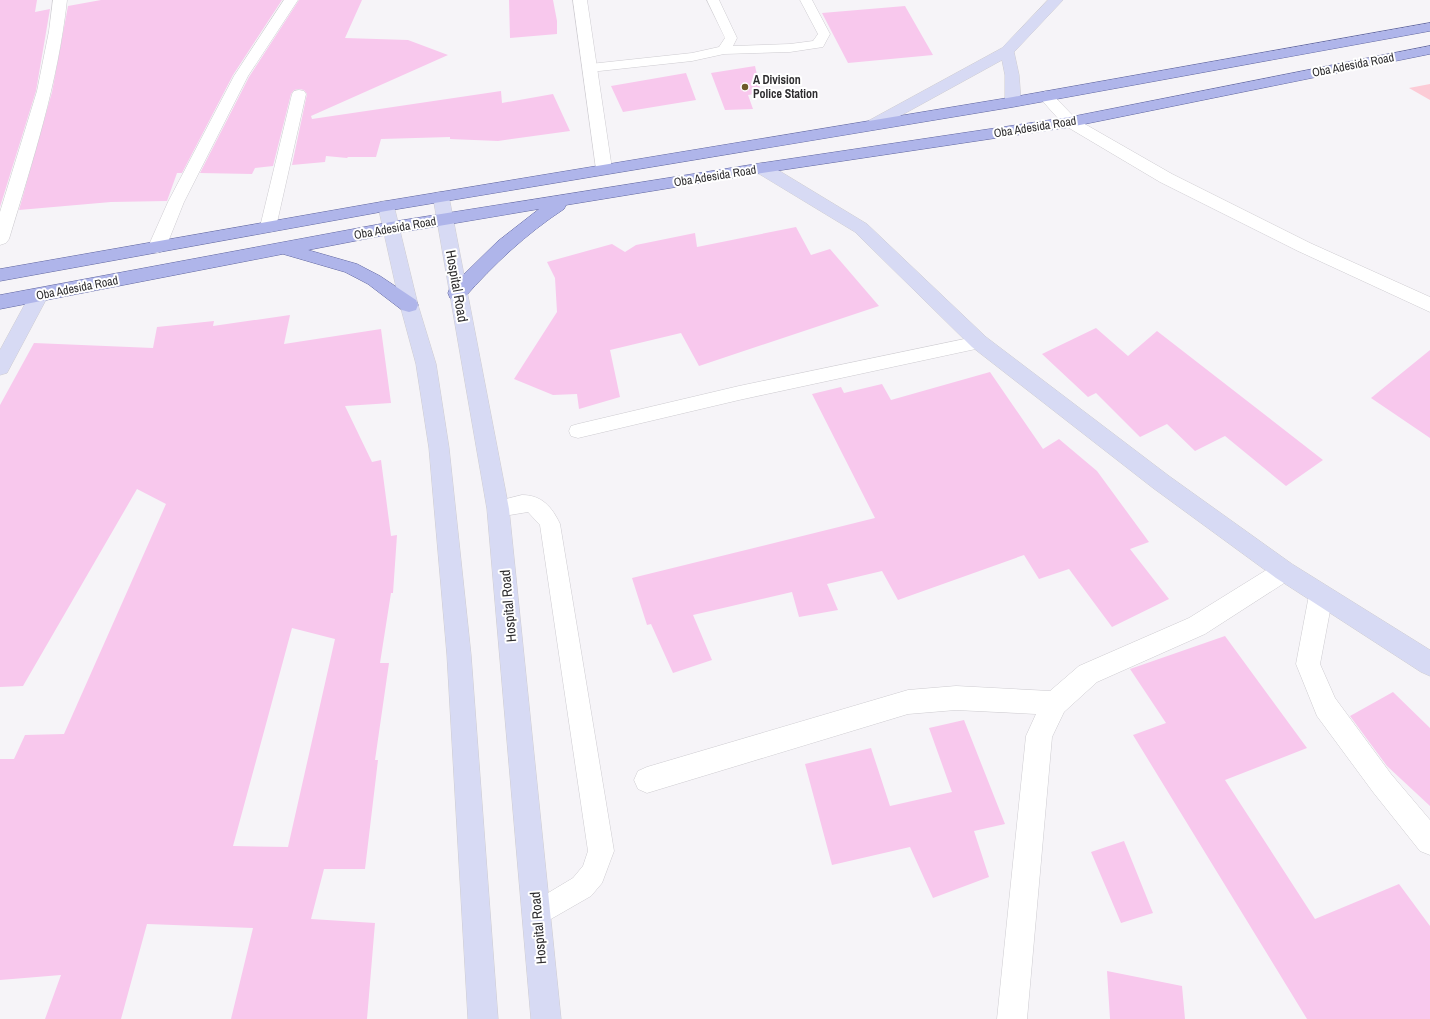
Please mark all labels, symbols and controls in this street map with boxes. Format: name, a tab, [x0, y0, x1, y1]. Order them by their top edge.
street label: Oba Adesida Road	[1311, 49, 1395, 81]
place label: A Division Police Station	[753, 72, 818, 102]
marker: A Division Police Station	[740, 82, 750, 92]
street label: Oba Adesida Road	[993, 113, 1077, 141]
street label: Oba Adesida Road	[673, 162, 757, 190]
street label: Oba Adesida Road	[353, 213, 437, 243]
street label: Hospital Road	[442, 249, 472, 323]
street label: Oba Adesida Road	[35, 272, 119, 304]
street label: Hospital Road	[496, 569, 520, 643]
street label: Hospital Road	[526, 891, 550, 965]

